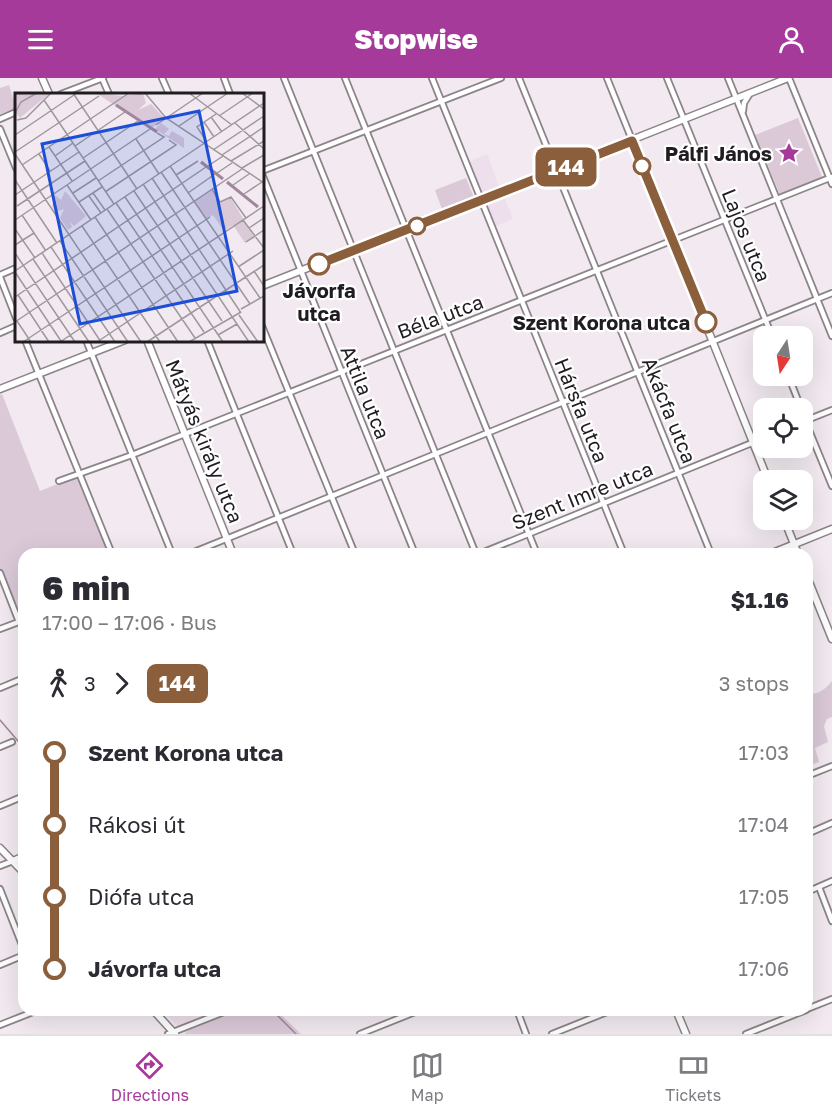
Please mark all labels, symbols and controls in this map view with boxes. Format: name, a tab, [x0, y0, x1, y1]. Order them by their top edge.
icon: menu	[24, 23, 57, 56]
text: Stopwise	[354, 23, 478, 55]
icon: person	[775, 23, 808, 56]
inset map	[15, 93, 264, 342]
place label: Pálfi János	[665, 141, 772, 165]
place icon: Pálfi János	[777, 141, 801, 165]
line badge: 144	[532, 148, 600, 187]
text: 144	[547, 154, 585, 180]
unlabelled marker	[633, 157, 651, 175]
street label: Lajos utca	[717, 185, 777, 285]
unlabelled marker	[408, 217, 426, 235]
marker: Jávorfa utca	[308, 253, 330, 275]
place label: Jávorfa utca	[283, 278, 356, 325]
street label: Béla utca	[394, 289, 486, 343]
place label: Szent Korona utca	[512, 310, 690, 334]
marker: Szent Korona utca	[695, 311, 717, 333]
north arrow	[753, 326, 813, 386]
map controls	[753, 326, 813, 530]
street label: Attila utca	[336, 342, 396, 442]
street label: Hársfa utca	[550, 354, 614, 466]
street label: Akácfa utca	[638, 354, 702, 466]
street label: Mátyás király utca	[161, 356, 249, 526]
button: locate	[753, 398, 813, 458]
street label: Szent Imre utca	[508, 456, 656, 534]
button: layers	[753, 470, 813, 530]
text: 6 min	[42, 568, 130, 607]
text: $1.16	[731, 586, 789, 613]
text: 17:00 – 17:06 · Bus	[42, 610, 217, 634]
icon: walk	[42, 667, 75, 700]
icon: forward	[105, 667, 138, 700]
text: 144	[159, 670, 196, 696]
text: 3	[84, 671, 96, 695]
text: 3 stops	[719, 671, 789, 695]
text: Szent Korona utca	[88, 739, 283, 766]
text: 17:03	[739, 740, 789, 764]
text: Rákosi út	[88, 811, 186, 838]
text: 17:04	[738, 812, 789, 836]
text: Diófa utca	[88, 883, 194, 910]
text: 17:05	[739, 884, 789, 908]
text: Jávorfa utca	[88, 955, 221, 982]
text: 17:06	[738, 956, 789, 980]
tab: Directions	[111, 1049, 189, 1105]
tab: Map	[411, 1049, 444, 1105]
tab: Tickets	[665, 1049, 721, 1105]

